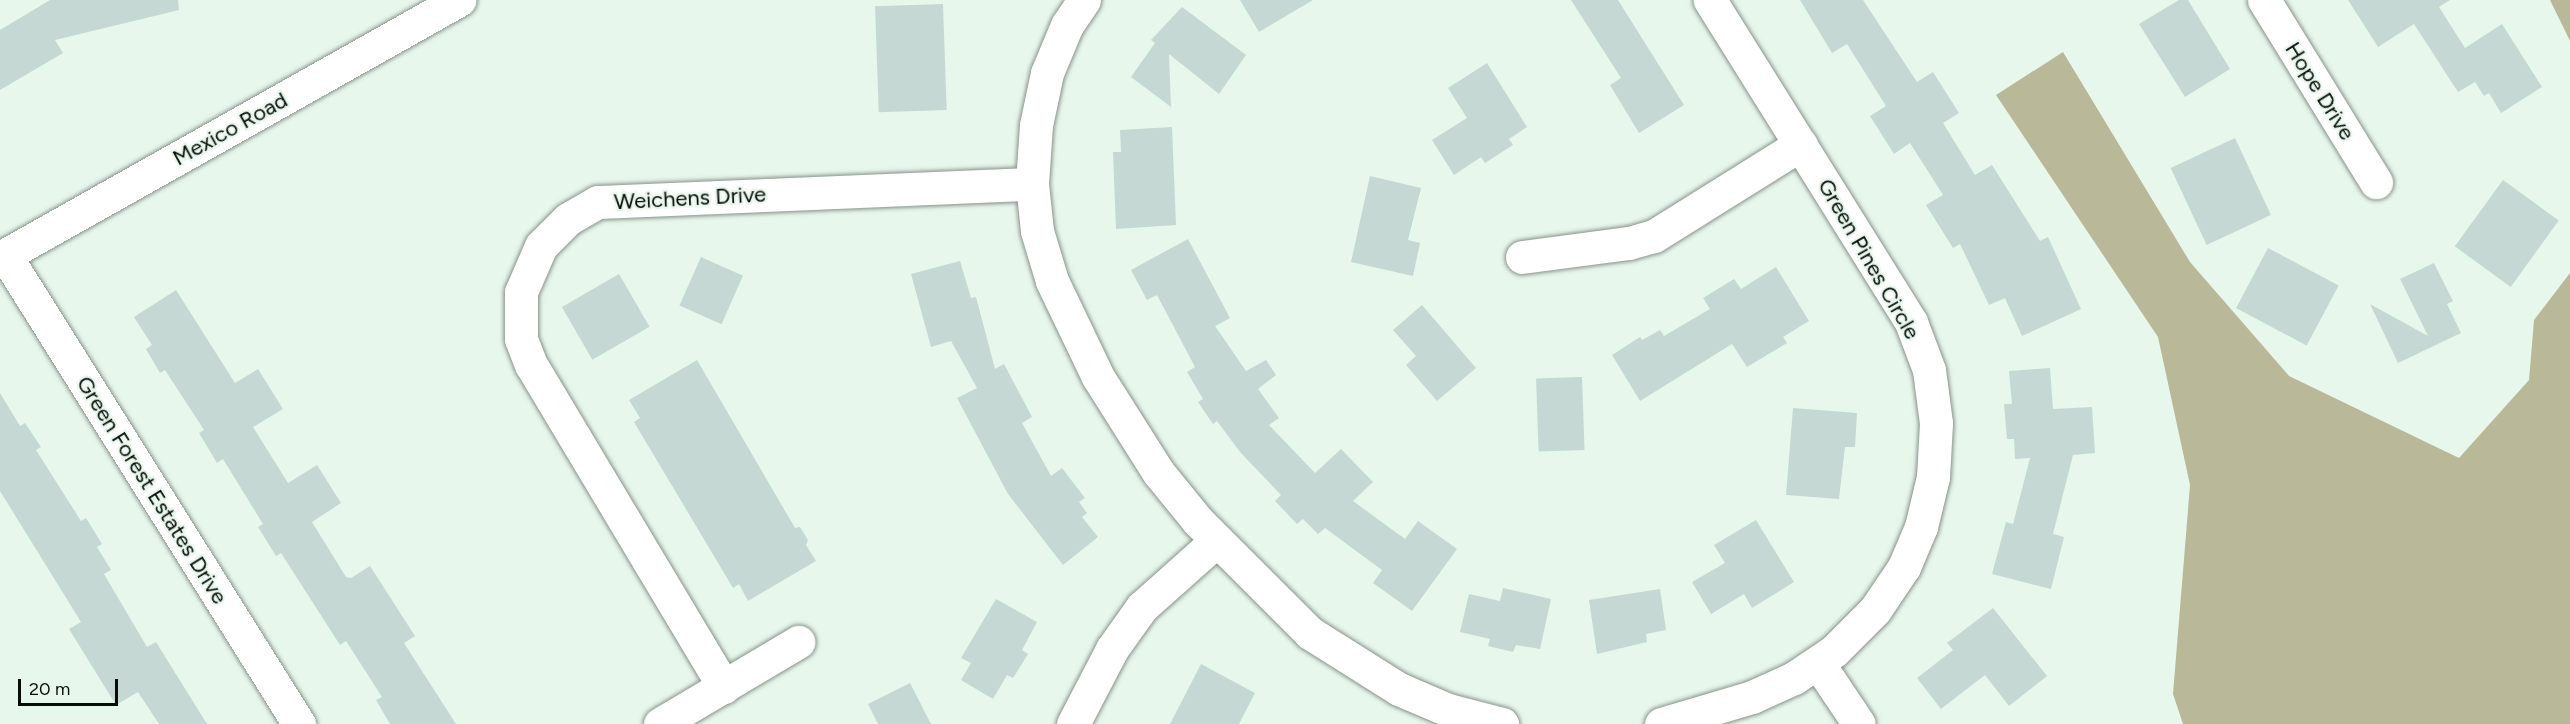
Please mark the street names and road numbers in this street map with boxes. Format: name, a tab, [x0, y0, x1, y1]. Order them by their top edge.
street label: Hope Drive	[2280, 37, 2360, 145]
street label: Mexico Road	[168, 87, 292, 171]
street label: Green Pines Circle	[1812, 174, 1926, 344]
street label: Weichens Drive	[613, 181, 767, 215]
street label: Green Forest Estates Drive	[71, 371, 233, 609]

